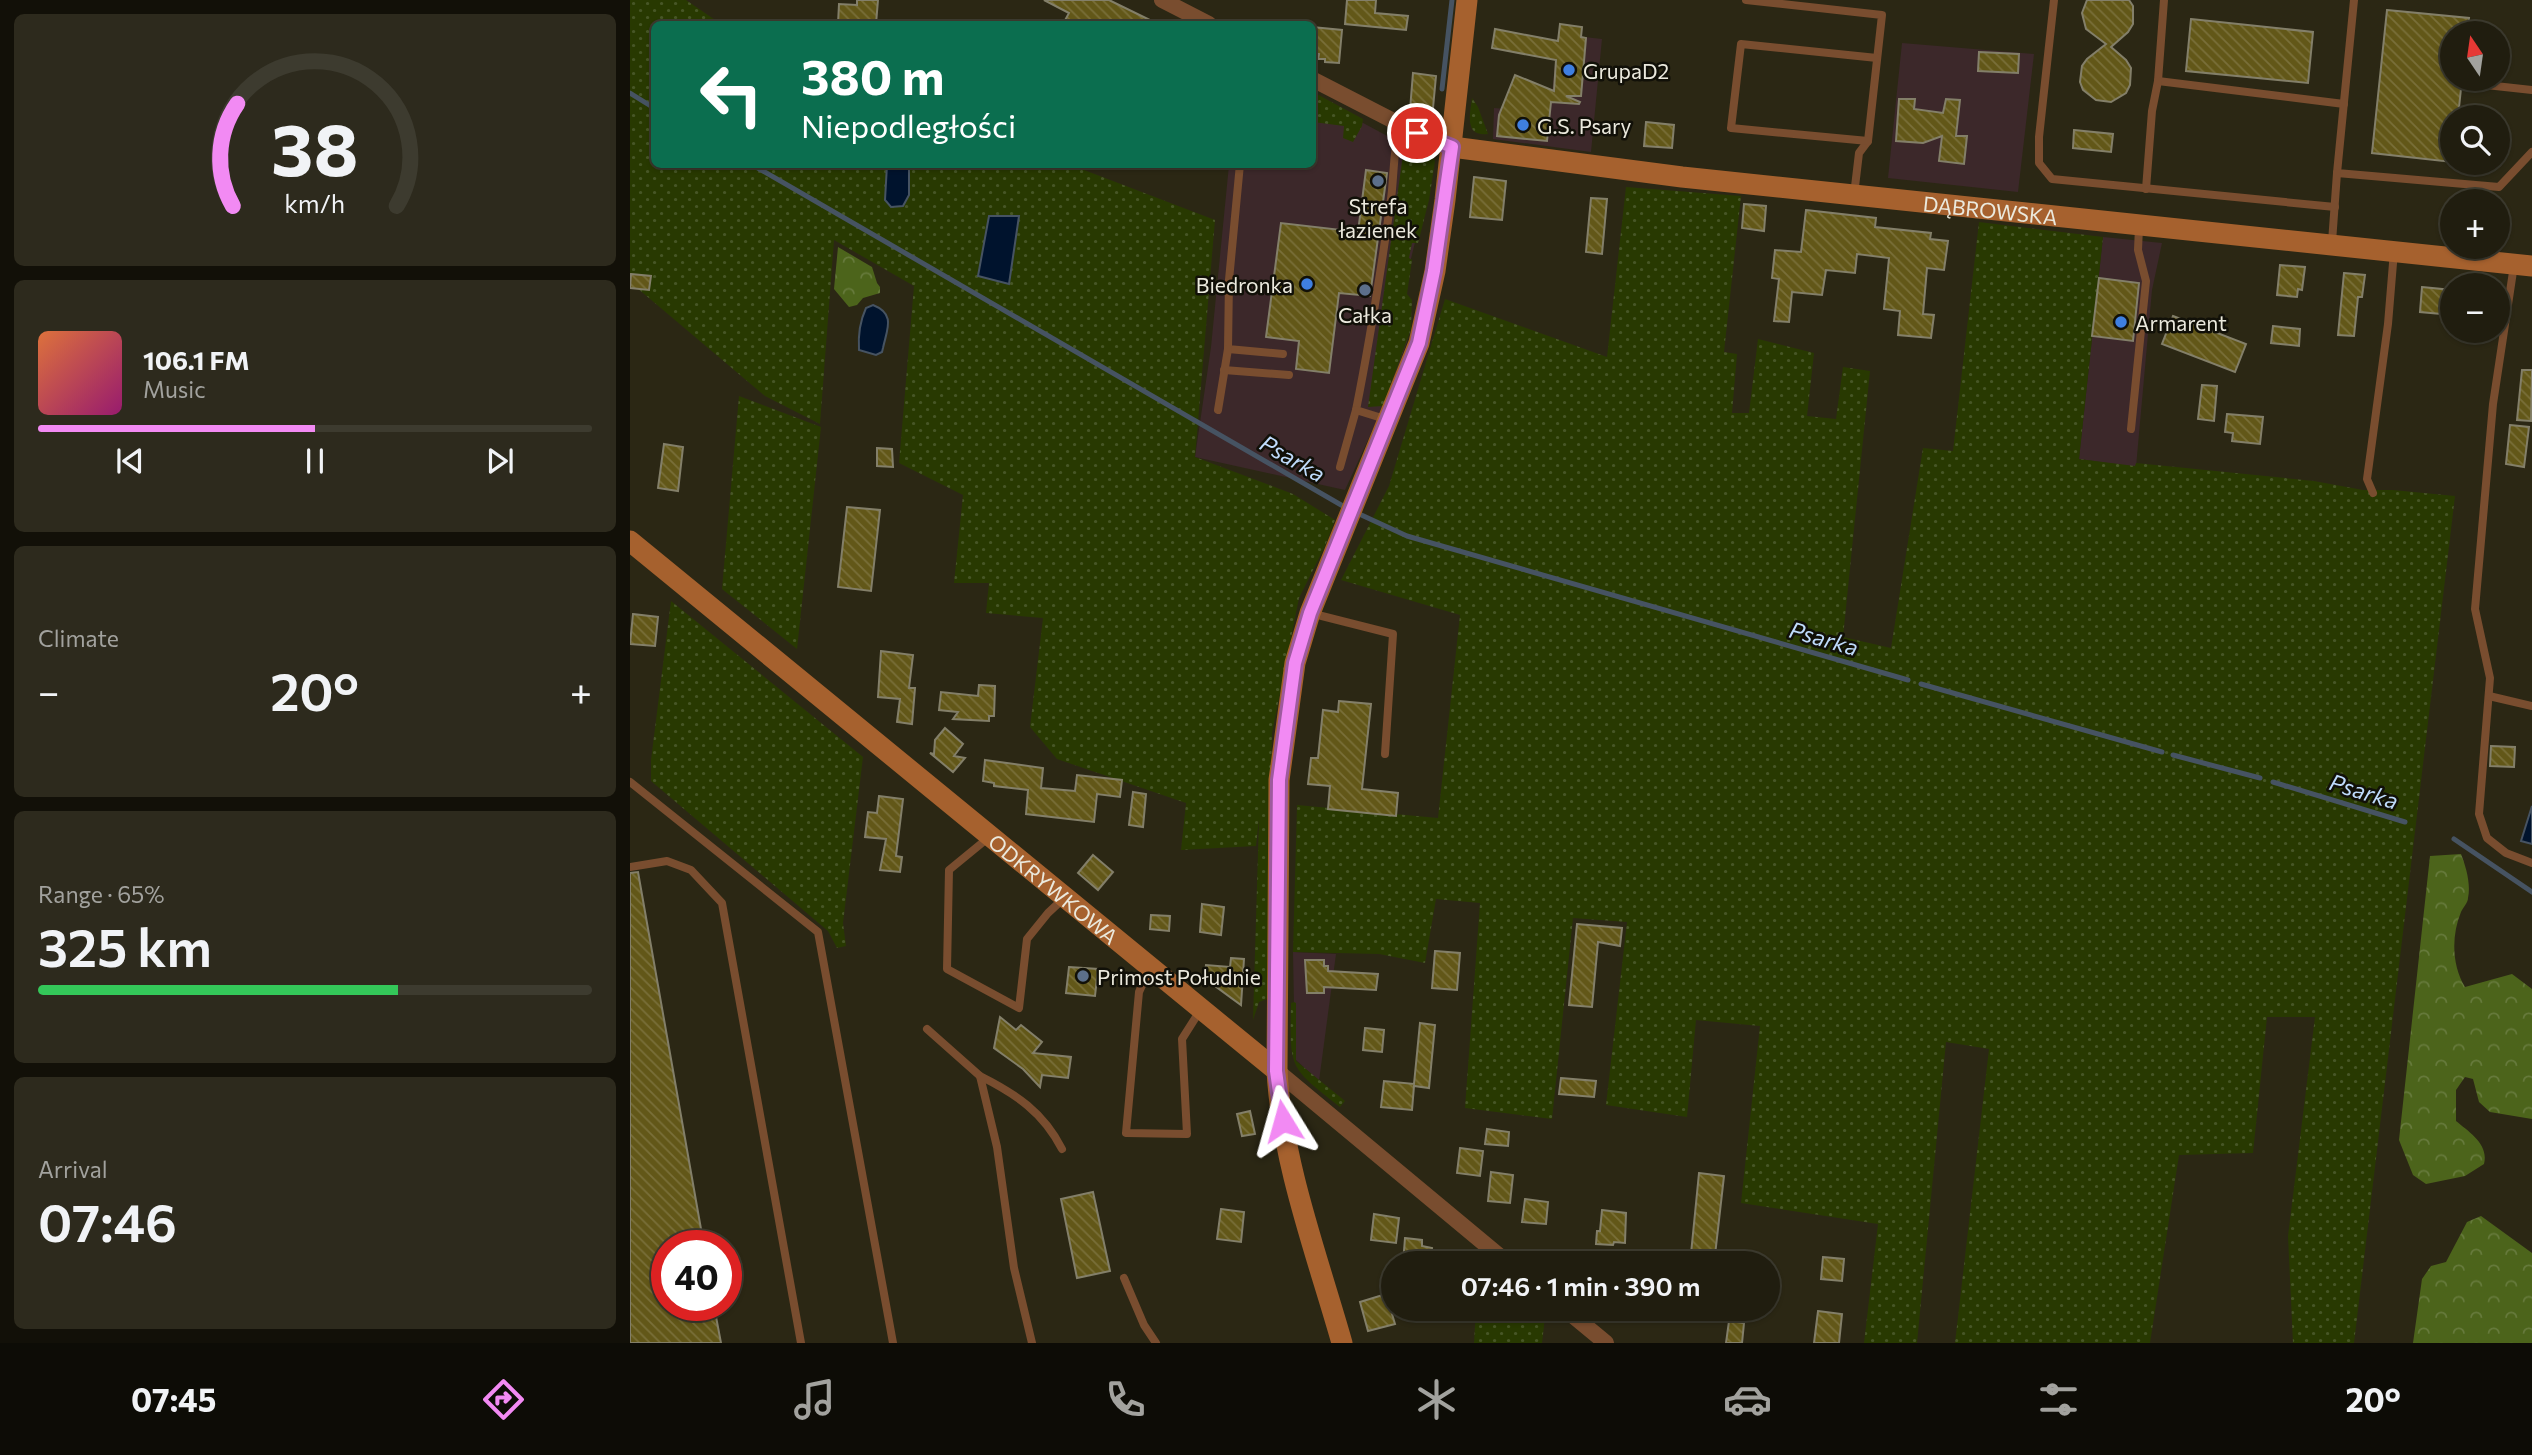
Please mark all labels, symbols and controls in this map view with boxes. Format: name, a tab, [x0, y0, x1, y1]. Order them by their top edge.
north arrow	[2440, 21, 2510, 91]
map controls	[2440, 21, 2510, 343]
text: 380 m	[801, 45, 945, 105]
icon: left	[686, 49, 777, 140]
place label: GrupaD2	[1583, 58, 1669, 83]
marker: GrupaD2	[1561, 62, 1577, 78]
text: 38	[271, 102, 359, 191]
pin	[1387, 103, 1447, 163]
text: Niepodległości	[801, 105, 1016, 145]
button: search	[2440, 105, 2510, 175]
place label: G.S. Psary	[1537, 113, 1631, 138]
icon: arrive	[1398, 114, 1436, 152]
marker: G.S. Psary	[1515, 117, 1531, 133]
marker: Strefa łazienek	[1370, 173, 1386, 189]
text: km/h	[285, 188, 345, 218]
button: +	[2440, 189, 2510, 259]
street label: DĄBROWSKA	[1922, 190, 2059, 229]
place label: Strefa łazienek	[1338, 193, 1417, 242]
place label: Biedronka	[1196, 272, 1293, 297]
button: −	[2440, 273, 2510, 343]
marker: Biedronka	[1299, 276, 1315, 292]
marker: Całka	[1357, 282, 1373, 298]
place label: Całka	[1338, 302, 1392, 327]
place label: Armarent	[2135, 310, 2227, 335]
marker: Armarent	[2113, 314, 2129, 330]
text: 106.1 FM	[143, 344, 249, 375]
text: Music	[143, 375, 206, 403]
water label: Psarka	[1256, 428, 1330, 488]
icon: previous	[111, 442, 149, 480]
icon: pause	[296, 442, 334, 480]
icon: next	[481, 442, 519, 480]
water label: Psarka	[1786, 615, 1862, 661]
text: Climate	[38, 624, 119, 652]
text: 20°	[270, 658, 359, 722]
text: −	[38, 667, 60, 714]
text: +	[570, 667, 592, 714]
water label: Psarka	[2326, 767, 2402, 815]
street label: ODKRYWKOWA	[984, 828, 1124, 949]
text: Range · 65%	[38, 880, 165, 908]
text: 325 km	[38, 914, 212, 978]
place label: Primost Południe	[1097, 964, 1261, 989]
marker: Primost Południe	[1075, 968, 1091, 984]
position arrow	[1246, 1084, 1320, 1158]
text: Arrival	[38, 1155, 108, 1183]
text: 07:46	[38, 1189, 177, 1253]
speed limit sign: 40	[651, 1230, 742, 1321]
text: 07:46 · 1 min · 390 m	[1461, 1270, 1700, 1301]
icon: directions	[479, 1375, 528, 1424]
icon: music	[790, 1375, 839, 1424]
icon: phone	[1101, 1375, 1150, 1424]
icon: climate	[1412, 1375, 1461, 1424]
icon: car	[1723, 1375, 1772, 1424]
icon: filters	[2034, 1375, 2083, 1424]
text: 07:45	[131, 1379, 216, 1419]
text: 20°	[2346, 1379, 2401, 1419]

